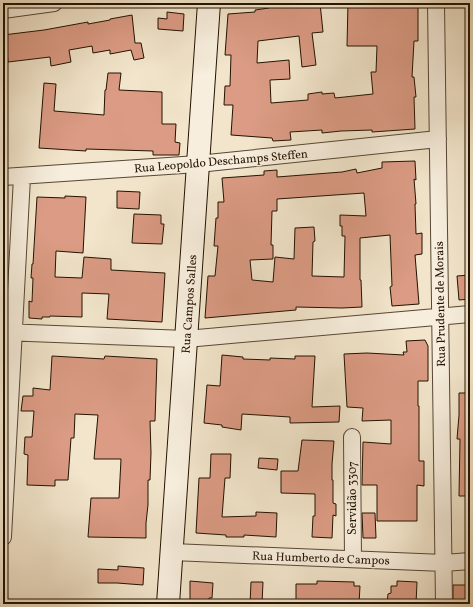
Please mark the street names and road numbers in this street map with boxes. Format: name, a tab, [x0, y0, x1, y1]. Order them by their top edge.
street label: Rua Leopoldo Deschamps Steffen	[133, 146, 309, 178]
street label: Rua Prudente de Morais	[432, 241, 450, 367]
street label: Rua Campos Salles	[179, 254, 201, 354]
street label: Servidão 3307	[345, 461, 361, 535]
street label: Rua Humberto de Campos	[252, 549, 390, 569]

